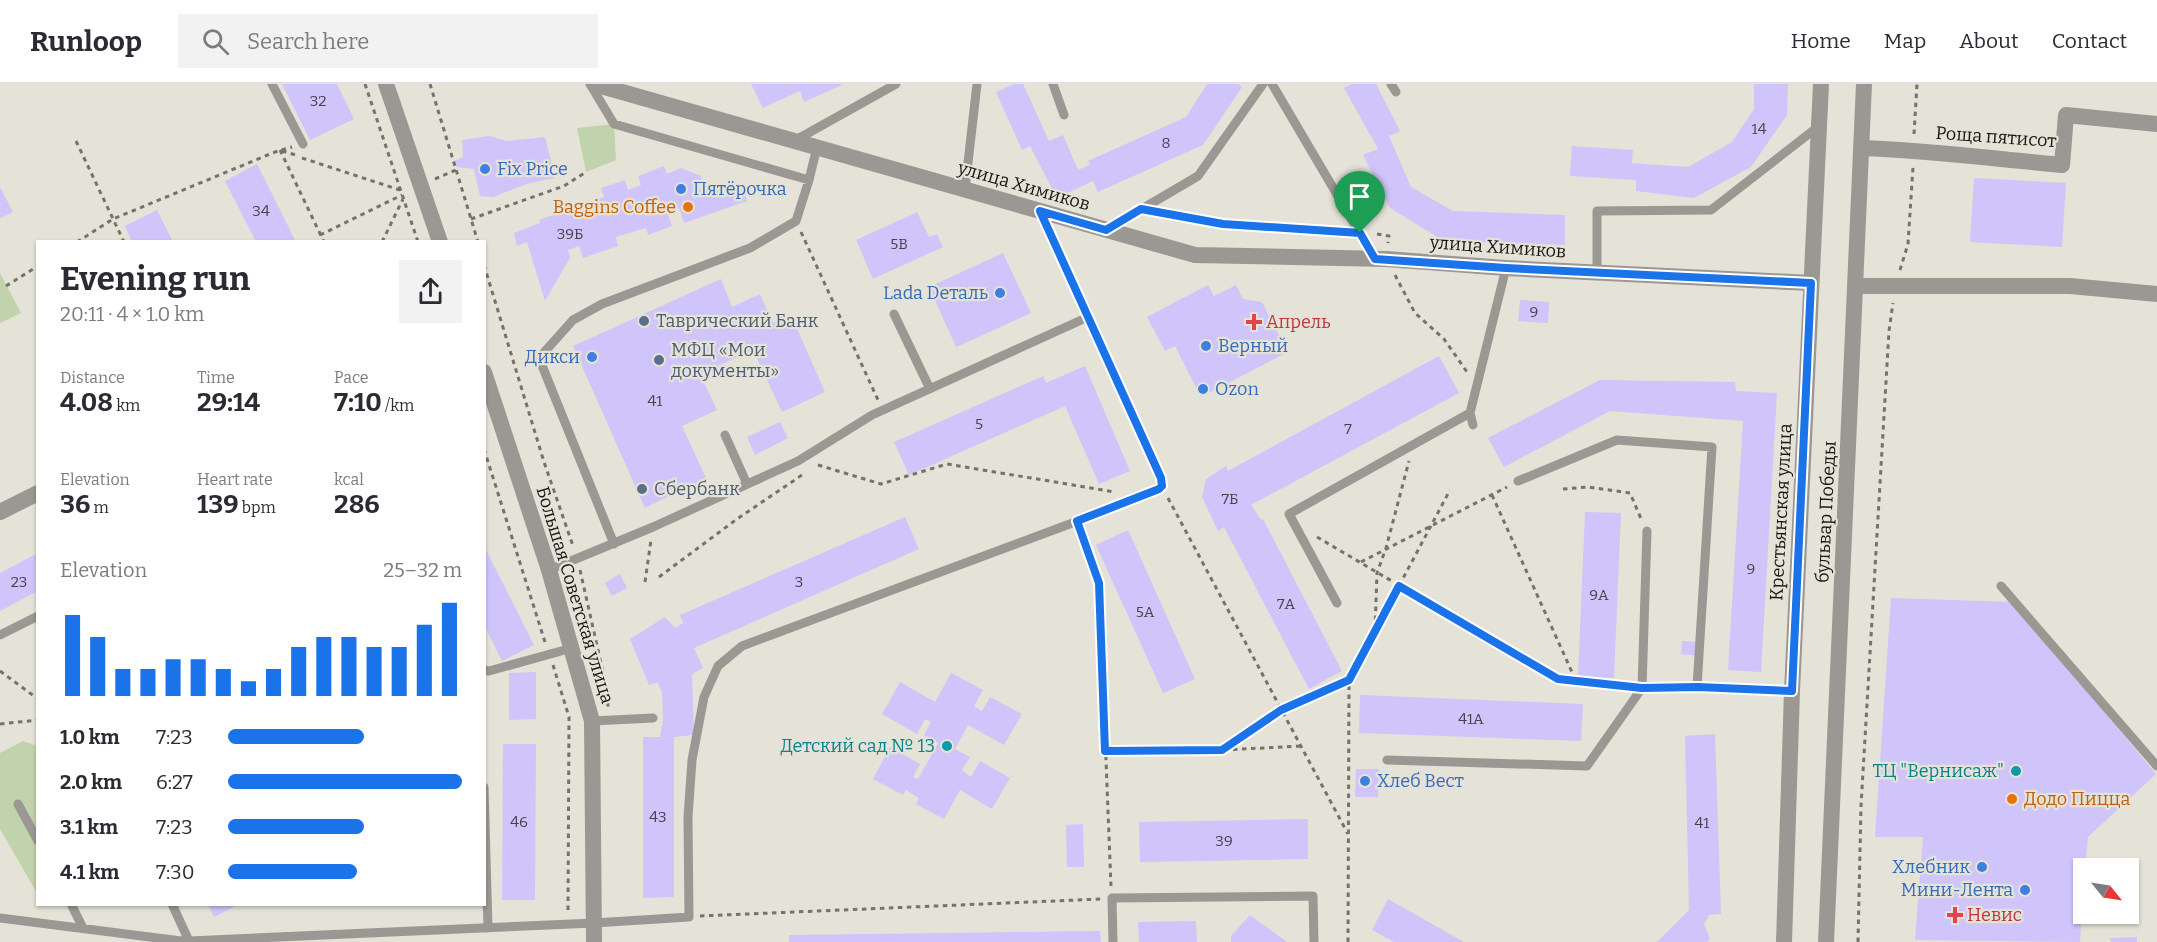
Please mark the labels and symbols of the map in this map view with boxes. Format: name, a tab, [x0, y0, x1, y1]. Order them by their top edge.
house number: 32	[310, 92, 326, 110]
house number: 14	[1752, 120, 1767, 138]
street label: Роща пятисот	[1935, 122, 2057, 152]
house number: 8	[1161, 134, 1171, 152]
street label: улица Химиков	[954, 156, 1093, 215]
place label: Fix Price	[497, 158, 568, 180]
marker: Fix Price	[478, 162, 492, 176]
pin	[1334, 171, 1385, 233]
place label: Пятёрочка	[693, 178, 787, 200]
marker: Пятёрочка	[674, 182, 688, 196]
place label: Baggins Coffee	[553, 196, 676, 218]
marker: Baggins Coffee	[681, 200, 695, 214]
house number: 34	[252, 202, 270, 220]
house number: 39Б	[557, 225, 583, 243]
street label: улица Химиков	[1428, 231, 1567, 263]
house number: 5В	[890, 235, 908, 253]
place label: Lada Dеталь	[883, 282, 988, 304]
marker: Lada Dеталь	[993, 286, 1007, 300]
house number: 9	[1530, 303, 1538, 321]
place label: Таврический Банк	[656, 310, 819, 332]
place label: Апрель	[1266, 311, 1330, 333]
marker: Таврический Банк	[637, 314, 651, 328]
marker: Апрель	[1247, 315, 1261, 329]
place label: Верный	[1218, 335, 1288, 357]
place label: МФЦ «Мои документы»	[671, 339, 779, 382]
marker: Верный	[1199, 339, 1213, 353]
place label: Дикси	[525, 346, 580, 368]
marker: Дикси	[585, 350, 599, 364]
marker: МФЦ «Мои документы»	[652, 353, 666, 367]
place label: Ozon	[1215, 378, 1259, 400]
marker: Ozon	[1196, 382, 1210, 396]
house number: 41	[648, 392, 662, 410]
house number: 5	[975, 415, 983, 433]
house number: 7	[1344, 420, 1352, 438]
street label: Крестьянская улица	[1765, 423, 1797, 601]
street label: бульвар Победы	[1811, 440, 1841, 584]
place label: Сбербанк	[654, 478, 740, 500]
marker: Сбербанк	[635, 482, 649, 496]
street label: Большая Советская улица	[531, 484, 619, 706]
house number: 7Б	[1222, 490, 1238, 508]
house number: 9	[1747, 560, 1755, 578]
house number: 23	[11, 573, 27, 591]
house number: 3	[795, 573, 803, 591]
house number: 9А	[1589, 586, 1609, 604]
house number: 7А	[1277, 595, 1295, 613]
house number: 5А	[1136, 603, 1155, 621]
house number: 41А	[1458, 710, 1484, 728]
place label: Детский сад № 13	[780, 735, 935, 757]
marker: Детский сад № 13	[940, 739, 954, 753]
place label: ТЦ "Вернисаж"	[1872, 760, 2004, 782]
marker: ТЦ "Вернисаж"	[2009, 764, 2023, 778]
place label: Хлеб Вест	[1377, 770, 1464, 792]
marker: Хлеб Вест	[1358, 774, 1372, 788]
place label: Додо Пицца	[2024, 788, 2130, 810]
marker: Додо Пицца	[2005, 792, 2019, 806]
house number: 43	[649, 808, 667, 826]
house number: 46	[510, 813, 528, 831]
house number: 41	[1695, 814, 1709, 832]
house number: 39	[1215, 832, 1233, 850]
place label: Хлебник	[1892, 856, 1970, 878]
north arrow	[2073, 858, 2139, 924]
marker: Хлебник	[1975, 860, 1989, 874]
place label: Мини-Лента	[1901, 879, 2013, 901]
marker: Мини-Лента	[2018, 883, 2032, 897]
place label: Невис	[1967, 904, 2022, 926]
marker: Невис	[1948, 908, 1962, 922]

